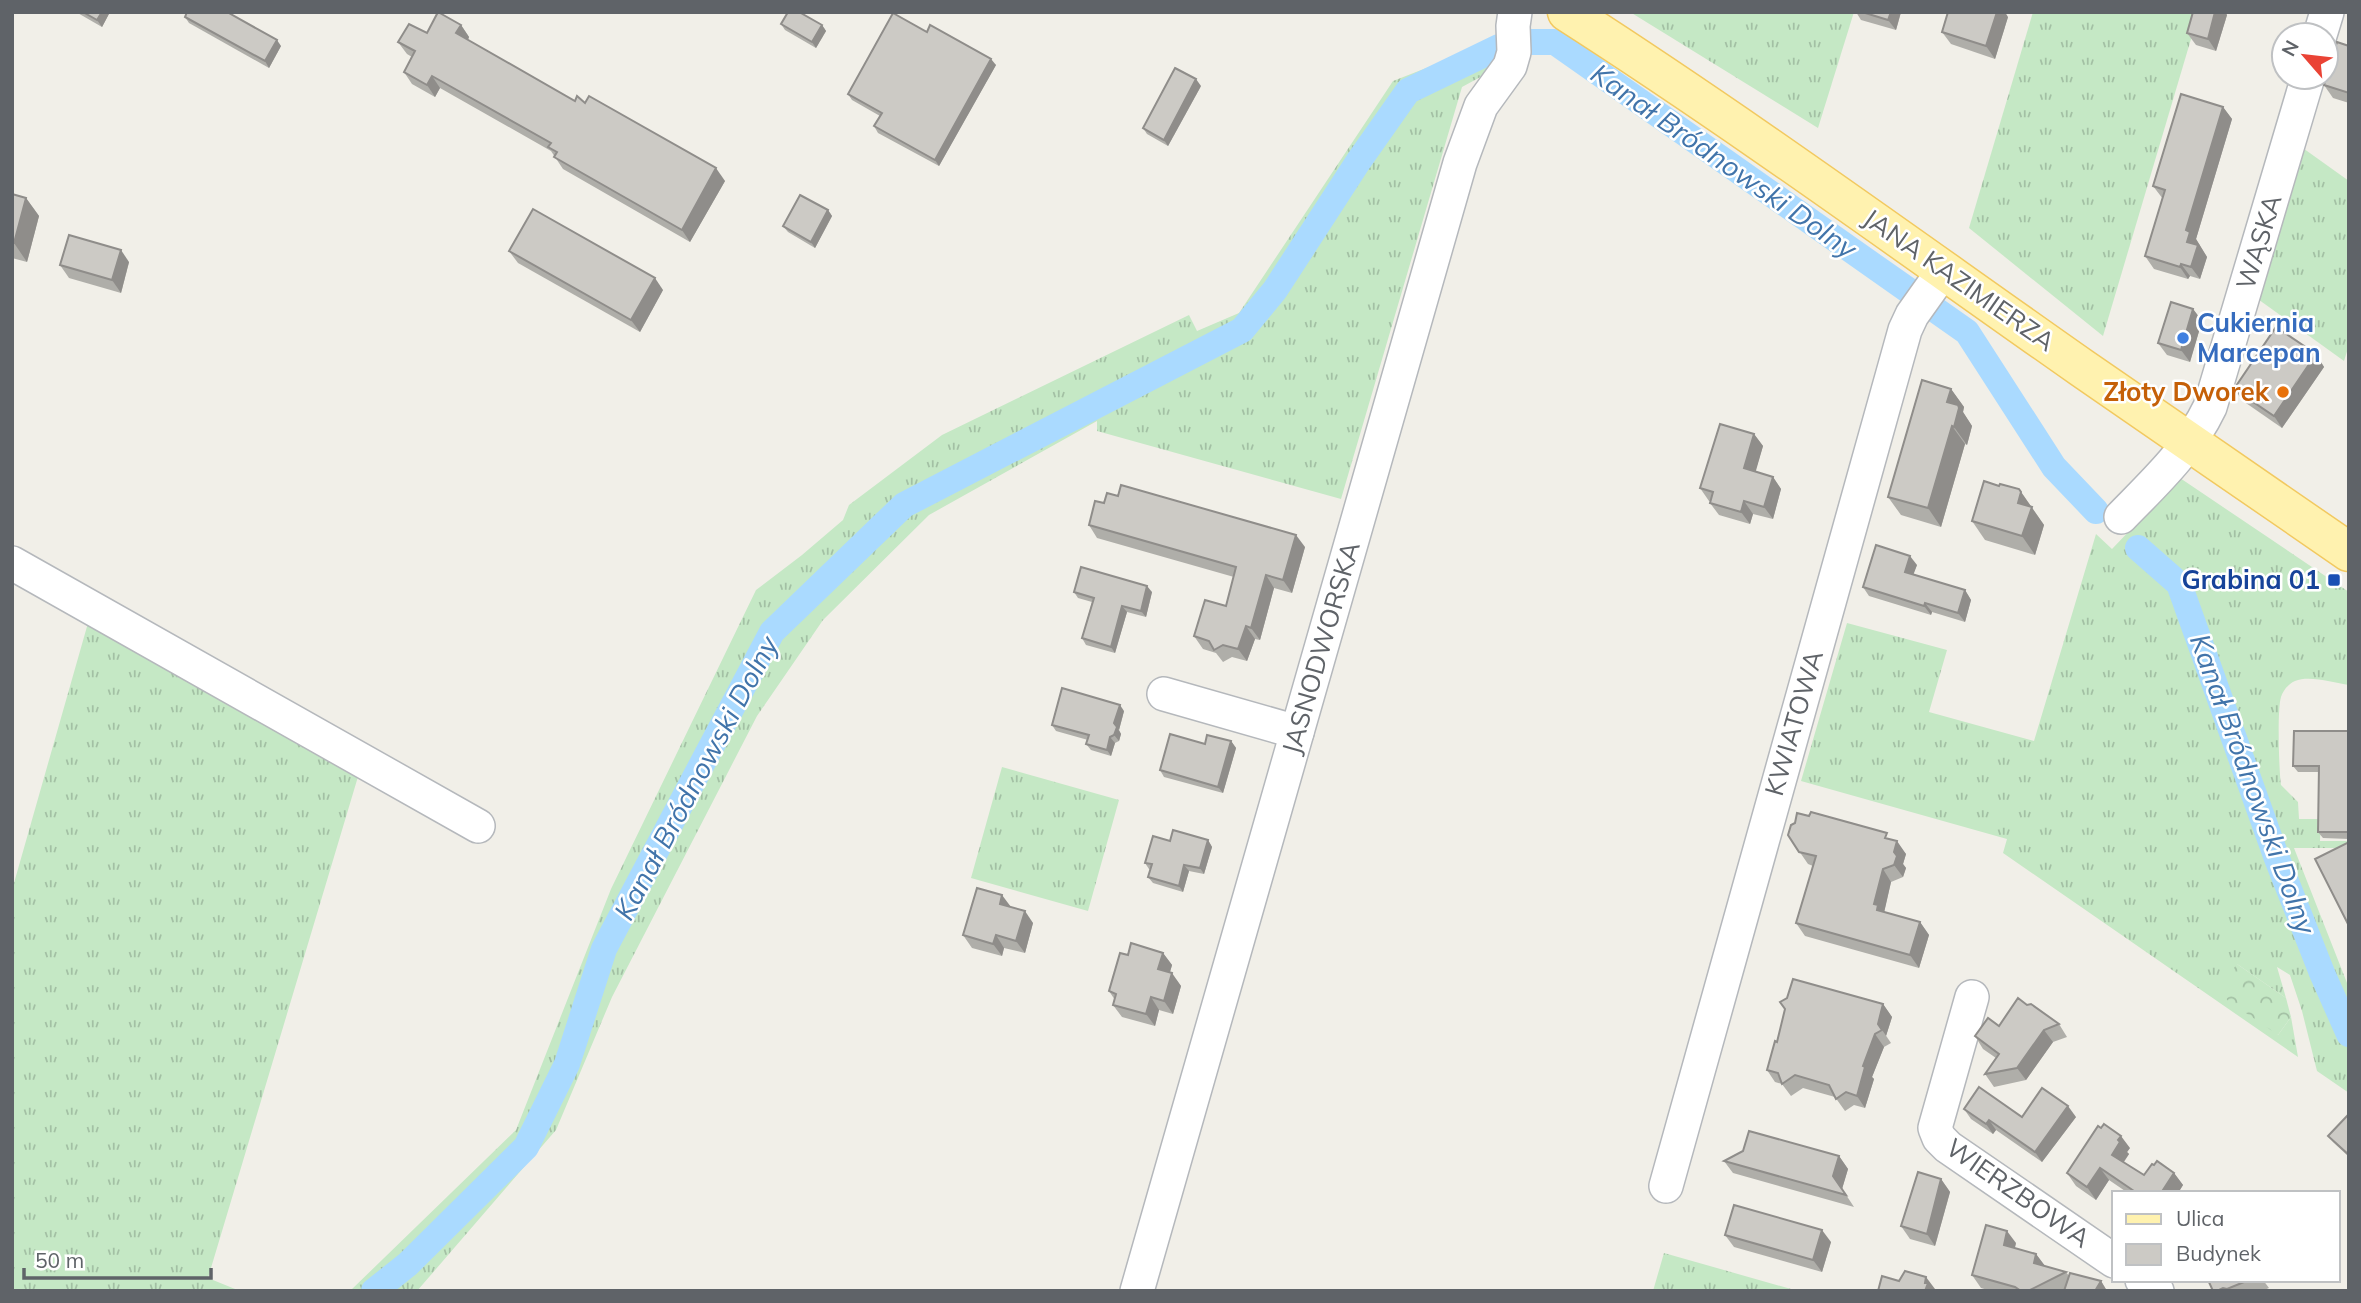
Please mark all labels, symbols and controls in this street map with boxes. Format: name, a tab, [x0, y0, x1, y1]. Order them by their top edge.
north arrow	[2270, 21, 2340, 91]
text: N	[2276, 36, 2304, 60]
water label: Kanał Bródnowski Dolny	[1585, 55, 1865, 266]
street label: WĄSKA	[2228, 190, 2289, 293]
street label: JANA KAZIMIERZA	[1857, 201, 2062, 358]
place label: Cukiernia Marcepan	[2197, 306, 2321, 369]
marker: Cukiernia Marcepan	[2175, 330, 2191, 346]
place label: Złoty Dworek	[2103, 375, 2270, 408]
marker: Złoty Dworek	[2275, 384, 2291, 400]
street label: JASNODWORSKA	[1274, 538, 1367, 758]
place label: Grabina 01	[2182, 563, 2320, 596]
marker: Grabina 01	[2326, 572, 2342, 588]
water label: Kanał Bródnowski Dolny	[606, 629, 786, 926]
water label: Kanał Bródnowski Dolny	[2183, 629, 2324, 940]
street label: KWIATOWA	[1757, 646, 1830, 799]
street label: WIERZBOWA	[1940, 1131, 2097, 1254]
legend	[2112, 1191, 2340, 1282]
text: Ulica	[2176, 1205, 2224, 1231]
scale bar	[24, 1236, 212, 1280]
text: Budynek	[2176, 1240, 2261, 1266]
text: 50 m	[35, 1247, 84, 1273]

